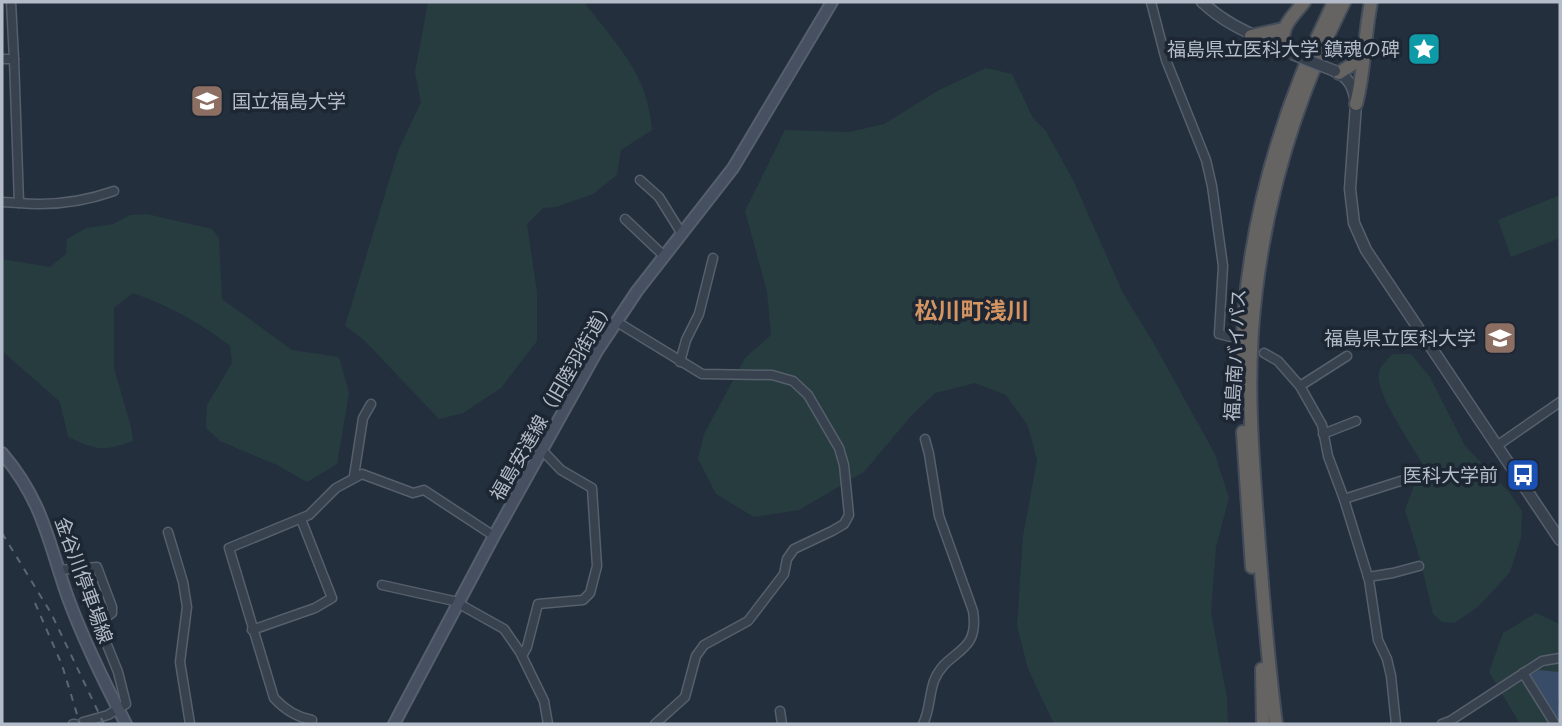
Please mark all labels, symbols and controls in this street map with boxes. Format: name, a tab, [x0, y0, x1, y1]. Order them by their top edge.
place icon: 福島県立医科大学 鎮魂の碑	[1405, 30, 1443, 68]
place label: 福島県立医科大学 鎮魂の碑	[1167, 37, 1400, 61]
school or university icon: 国立福島大学	[188, 82, 226, 120]
place label: 国立福島大学	[232, 89, 346, 113]
street label: 福島南バイパス	[1220, 288, 1250, 422]
street label: 福島安達線（旧陸羽街道）	[485, 295, 619, 505]
district label: 松川町浅川	[915, 296, 1030, 325]
school or university icon: 福島県立医科大学	[1481, 319, 1519, 357]
place label: 福島県立医科大学	[1324, 326, 1476, 350]
bus stop icon: 医科大学前	[1504, 456, 1542, 494]
place label: 医科大学前	[1403, 463, 1498, 487]
street label: 金谷川停車場線	[50, 513, 118, 647]

